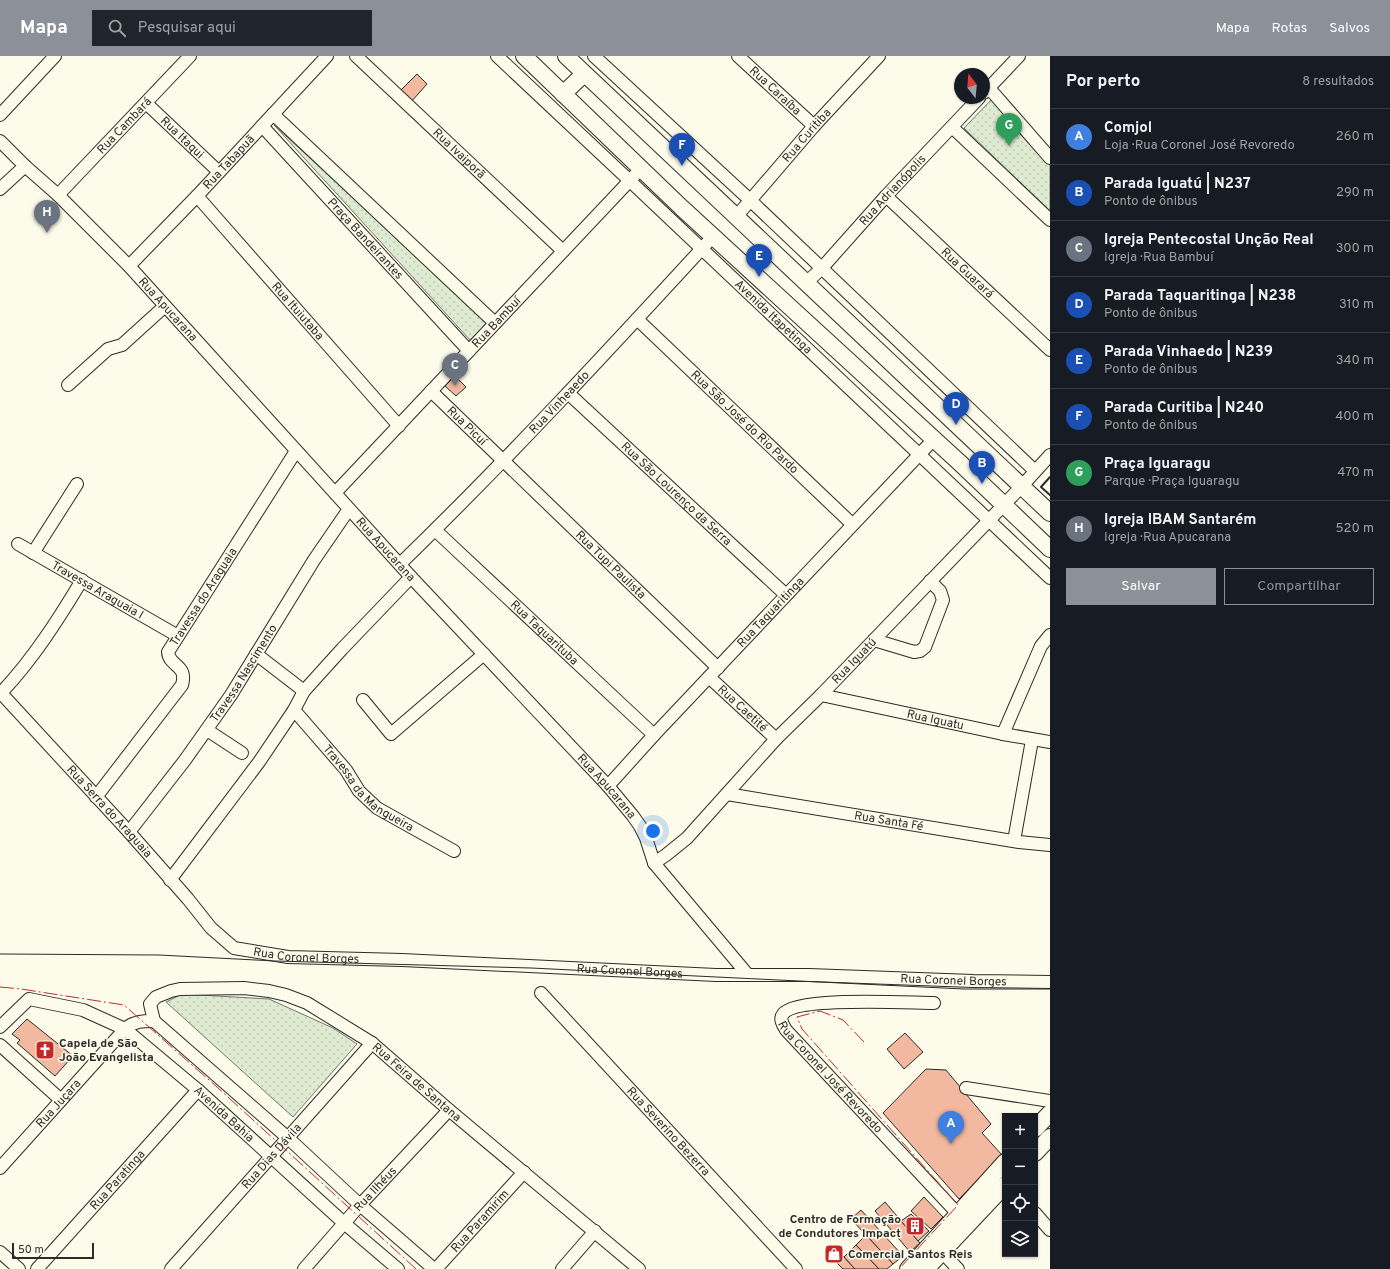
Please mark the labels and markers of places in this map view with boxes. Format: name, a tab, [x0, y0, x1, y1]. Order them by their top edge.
pin: G	[996, 113, 1022, 146]
pin: F	[669, 133, 695, 166]
pin: H	[34, 200, 60, 233]
pin: E	[746, 244, 772, 277]
pin: C	[442, 353, 468, 386]
pin: D	[943, 392, 969, 425]
pin: B	[969, 451, 995, 484]
place label: Capela de São João Evangelista	[59, 1036, 154, 1066]
church icon: Capela de São João Evangelista	[34, 1039, 56, 1061]
pin: A	[938, 1111, 964, 1144]
place label: Centro de Formação de Condutores Impact	[778, 1212, 901, 1242]
building icon: Centro de Formação de Condutores Impact	[904, 1215, 926, 1237]
shop icon: Comercial Santos Reis	[823, 1243, 845, 1265]
place label: Comercial Santos Reis	[848, 1247, 973, 1263]

